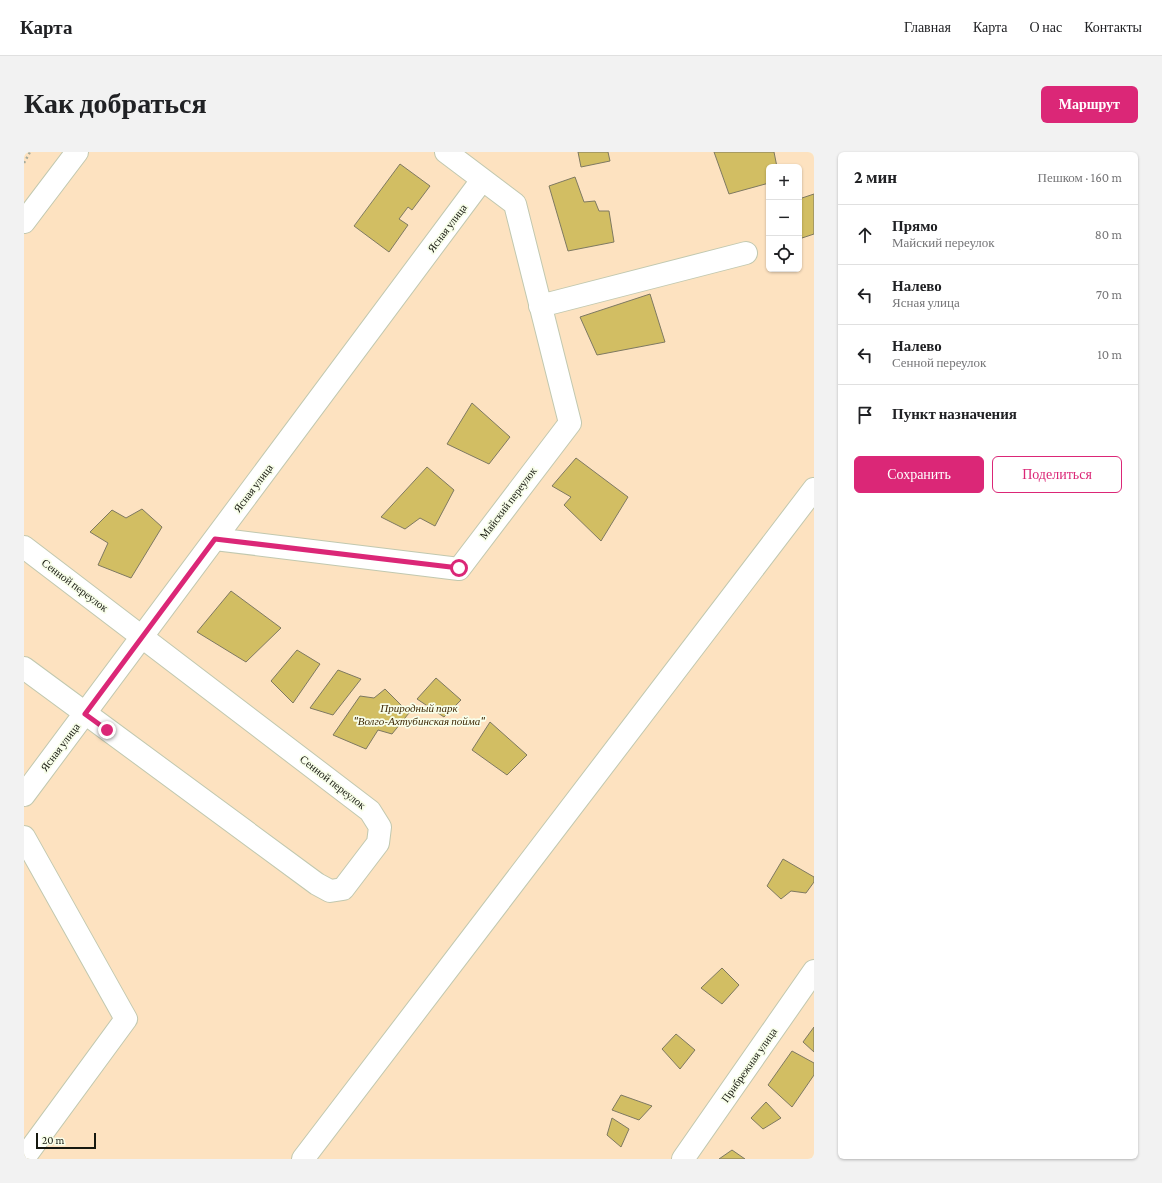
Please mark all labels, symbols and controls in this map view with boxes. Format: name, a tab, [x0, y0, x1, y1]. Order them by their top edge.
text: Карта	[20, 17, 72, 38]
text: Главная	[904, 19, 951, 35]
text: Карта	[973, 19, 1008, 35]
text: О нас	[1030, 19, 1062, 35]
text: Контакты	[1084, 19, 1142, 35]
button: Маршрут	[1041, 86, 1138, 123]
text: Как добраться	[24, 88, 207, 119]
map controls	[766, 164, 802, 272]
button: +	[766, 164, 802, 200]
text: 2 мин	[854, 168, 897, 187]
text: Пешком · 160 m	[1038, 170, 1122, 185]
button: −	[766, 200, 802, 236]
street label: Ясная улица	[425, 201, 469, 254]
text: Прямо	[892, 218, 938, 234]
icon: ahead	[854, 224, 876, 246]
text: 80 m	[1095, 227, 1122, 242]
text: Майский переулок	[892, 235, 995, 250]
button: locate	[766, 236, 802, 272]
text: Налево	[892, 278, 942, 294]
icon: left	[854, 284, 876, 306]
text: 70 m	[1096, 287, 1122, 302]
text: Ясная улица	[892, 295, 960, 310]
text: Налево	[892, 338, 942, 354]
icon: left	[854, 344, 876, 366]
text: 10 m	[1097, 347, 1122, 362]
text: Сенной переулок	[892, 355, 986, 370]
icon: arrive	[854, 404, 876, 426]
text: Пункт назначения	[892, 406, 1017, 422]
button: Сохранить	[854, 456, 984, 493]
button: Поделиться	[992, 456, 1122, 493]
street label: Ясная улица	[231, 461, 275, 514]
street label: Майский переулок	[477, 464, 539, 541]
street label: Сенной переулок	[40, 556, 111, 614]
route start	[450, 559, 468, 577]
park label: Природный парк "Волго-Ахтубинская пойма"	[353, 702, 485, 727]
street label: Ясная улица	[38, 720, 82, 773]
route end	[98, 721, 116, 739]
street label: Сенной переулок	[298, 753, 369, 812]
street label: Прибрежная улица	[719, 1025, 779, 1104]
scale bar	[36, 1131, 96, 1150]
text: 20 m	[42, 1134, 64, 1146]

